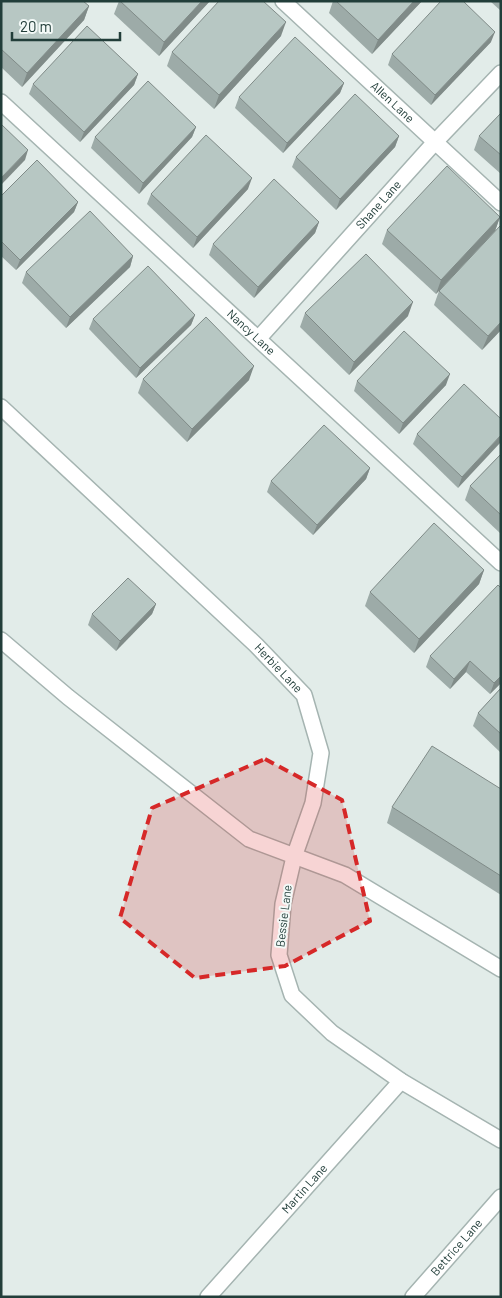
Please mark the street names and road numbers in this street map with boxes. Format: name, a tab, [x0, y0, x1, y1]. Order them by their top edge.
street label: Allen Lane	[368, 78, 417, 125]
street label: Shane Lane	[352, 177, 403, 231]
street label: Nancy Lane	[225, 306, 279, 357]
street label: Herbie Lane	[252, 640, 306, 695]
street label: Bessie Lane	[272, 884, 294, 948]
street label: Martin Lane	[278, 1161, 330, 1216]
street label: Bettrice Lane	[427, 1216, 485, 1278]

